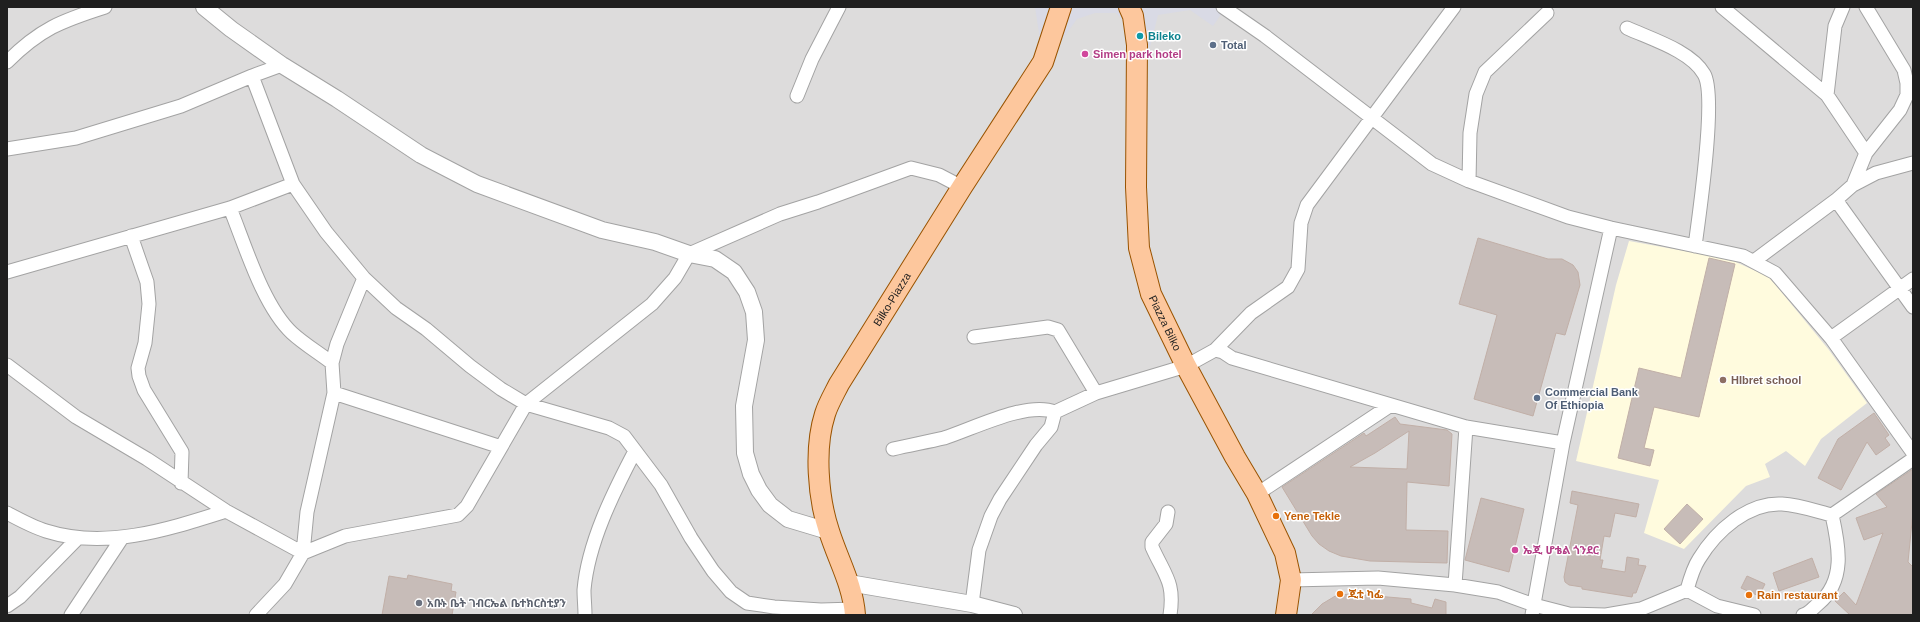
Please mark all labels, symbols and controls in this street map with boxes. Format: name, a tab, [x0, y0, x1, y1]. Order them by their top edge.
place label: Bileko	[1148, 30, 1181, 42]
marker: Bileko	[1135, 31, 1145, 41]
place label: Total	[1221, 39, 1246, 51]
marker: Total	[1208, 40, 1218, 50]
place label: Simen park hotel	[1093, 48, 1182, 60]
marker: Simen park hotel	[1080, 49, 1090, 59]
street label: Bilko-Piazza	[871, 270, 914, 328]
street label: Piazza Bilko	[1147, 293, 1184, 353]
place label: HIbret school	[1731, 374, 1801, 386]
marker: HIbret school	[1718, 375, 1728, 385]
place label: Commercial Bank Of Ethiopia	[1545, 386, 1639, 411]
marker: Commercial Bank Of Ethiopia	[1532, 393, 1542, 403]
place label: Yene Tekle	[1284, 510, 1340, 522]
marker: Yene Tekle	[1271, 511, 1281, 521]
place label: ኤጂ ሆቴል ጎንደር	[1523, 544, 1599, 556]
marker: ኤጂ ሆቴል ጎንደር	[1510, 545, 1520, 555]
place label: ጂቲ ካፌ	[1348, 588, 1384, 600]
marker: ጂቲ ካፌ	[1335, 589, 1345, 599]
place label: Rain restaurant	[1757, 589, 1838, 601]
marker: Rain restaurant	[1744, 590, 1754, 600]
place label: አቡኑ ቤት ገብርኤል ቤተክርስቲያን	[427, 597, 567, 609]
marker: አቡኑ ቤት ገብርኤል ቤተክርስቲያን	[414, 598, 424, 608]

